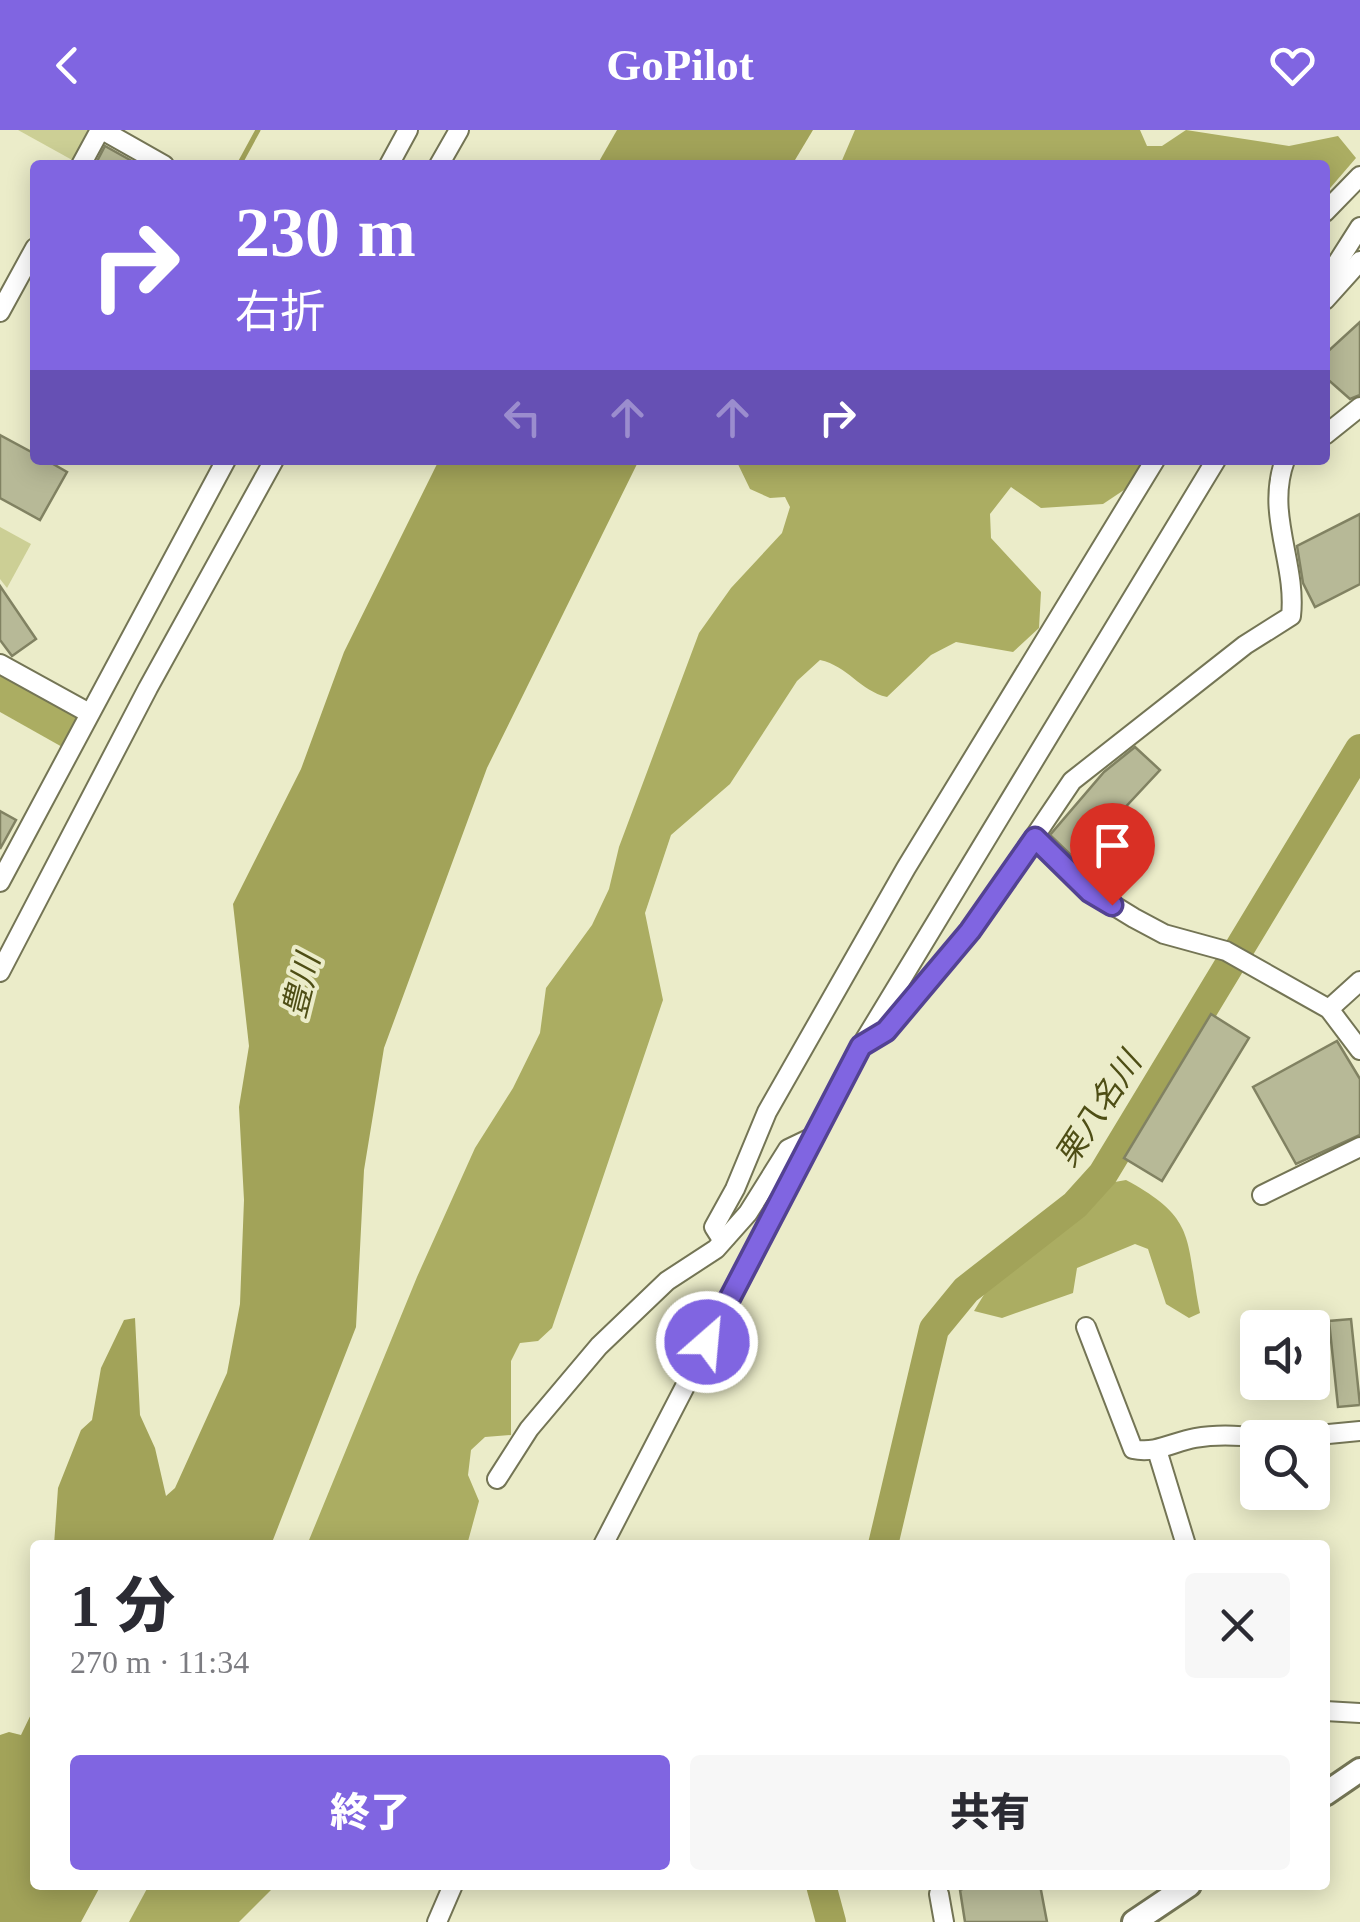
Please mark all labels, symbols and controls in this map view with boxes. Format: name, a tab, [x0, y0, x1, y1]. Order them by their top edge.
icon: back	[40, 38, 95, 93]
icon: heart	[1265, 38, 1320, 93]
text: GoPilot	[606, 40, 754, 90]
text: 230 m	[235, 194, 416, 271]
icon: right	[70, 200, 200, 330]
text: 右折	[235, 287, 325, 337]
icon: left	[495, 390, 550, 445]
icon: ahead	[600, 390, 655, 445]
icon: ahead	[705, 390, 760, 445]
icon: right	[810, 390, 865, 445]
pin	[1070, 803, 1155, 906]
icon: arrive	[1085, 818, 1140, 873]
water label: 豊川	[276, 948, 327, 1021]
water label: 栗八名川	[1048, 1043, 1150, 1172]
position arrow	[655, 1290, 759, 1394]
map controls	[1240, 1310, 1330, 1510]
button: sound	[1240, 1310, 1330, 1400]
button: search	[1240, 1420, 1330, 1510]
text: 1 分	[70, 1573, 175, 1639]
button: close	[1185, 1573, 1290, 1678]
text: 270 m · 11:34	[70, 1644, 249, 1680]
button: 終了	[70, 1755, 670, 1870]
button: 共有	[690, 1755, 1290, 1870]

